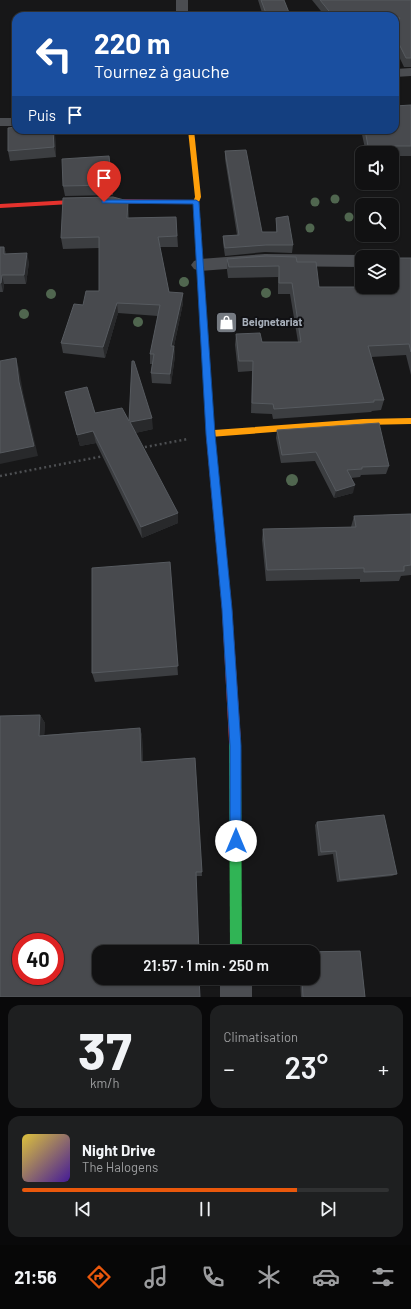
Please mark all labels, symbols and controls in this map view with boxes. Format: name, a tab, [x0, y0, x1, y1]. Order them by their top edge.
text: 220 m	[94, 26, 170, 60]
icon: left	[28, 28, 80, 80]
text: Tournez à gauche	[94, 60, 230, 82]
icon: arrive	[64, 104, 86, 126]
text: Puis	[28, 106, 56, 124]
map controls	[355, 146, 399, 294]
button: sound	[355, 146, 399, 190]
pin	[87, 161, 121, 202]
icon: arrive	[93, 167, 115, 189]
button: search	[355, 198, 399, 242]
button: layers	[355, 250, 399, 294]
shop icon: Beignetariat	[214, 309, 240, 335]
place label: Beignetariat	[242, 315, 302, 328]
position arrow	[215, 820, 257, 862]
speed limit sign: 40	[12, 933, 64, 985]
text: 21:57 · 1 min · 250 m	[143, 956, 269, 974]
text: 37	[78, 1018, 132, 1080]
text: Climatisation	[224, 1029, 298, 1045]
text: 23°	[285, 1049, 328, 1085]
text: −	[224, 1055, 235, 1081]
text: +	[378, 1055, 389, 1081]
text: km/h	[90, 1075, 119, 1091]
text: Night Drive	[82, 1141, 155, 1159]
text: The Halogens	[82, 1159, 158, 1175]
icon: previous	[72, 1198, 94, 1220]
icon: pause	[194, 1198, 216, 1220]
icon: next	[317, 1198, 339, 1220]
icon: directions	[85, 1263, 113, 1291]
icon: music	[142, 1263, 170, 1291]
icon: phone	[199, 1263, 227, 1291]
icon: climate	[255, 1263, 283, 1291]
icon: car	[312, 1263, 340, 1291]
icon: filters	[369, 1263, 397, 1291]
text: 21:56	[14, 1266, 57, 1288]

